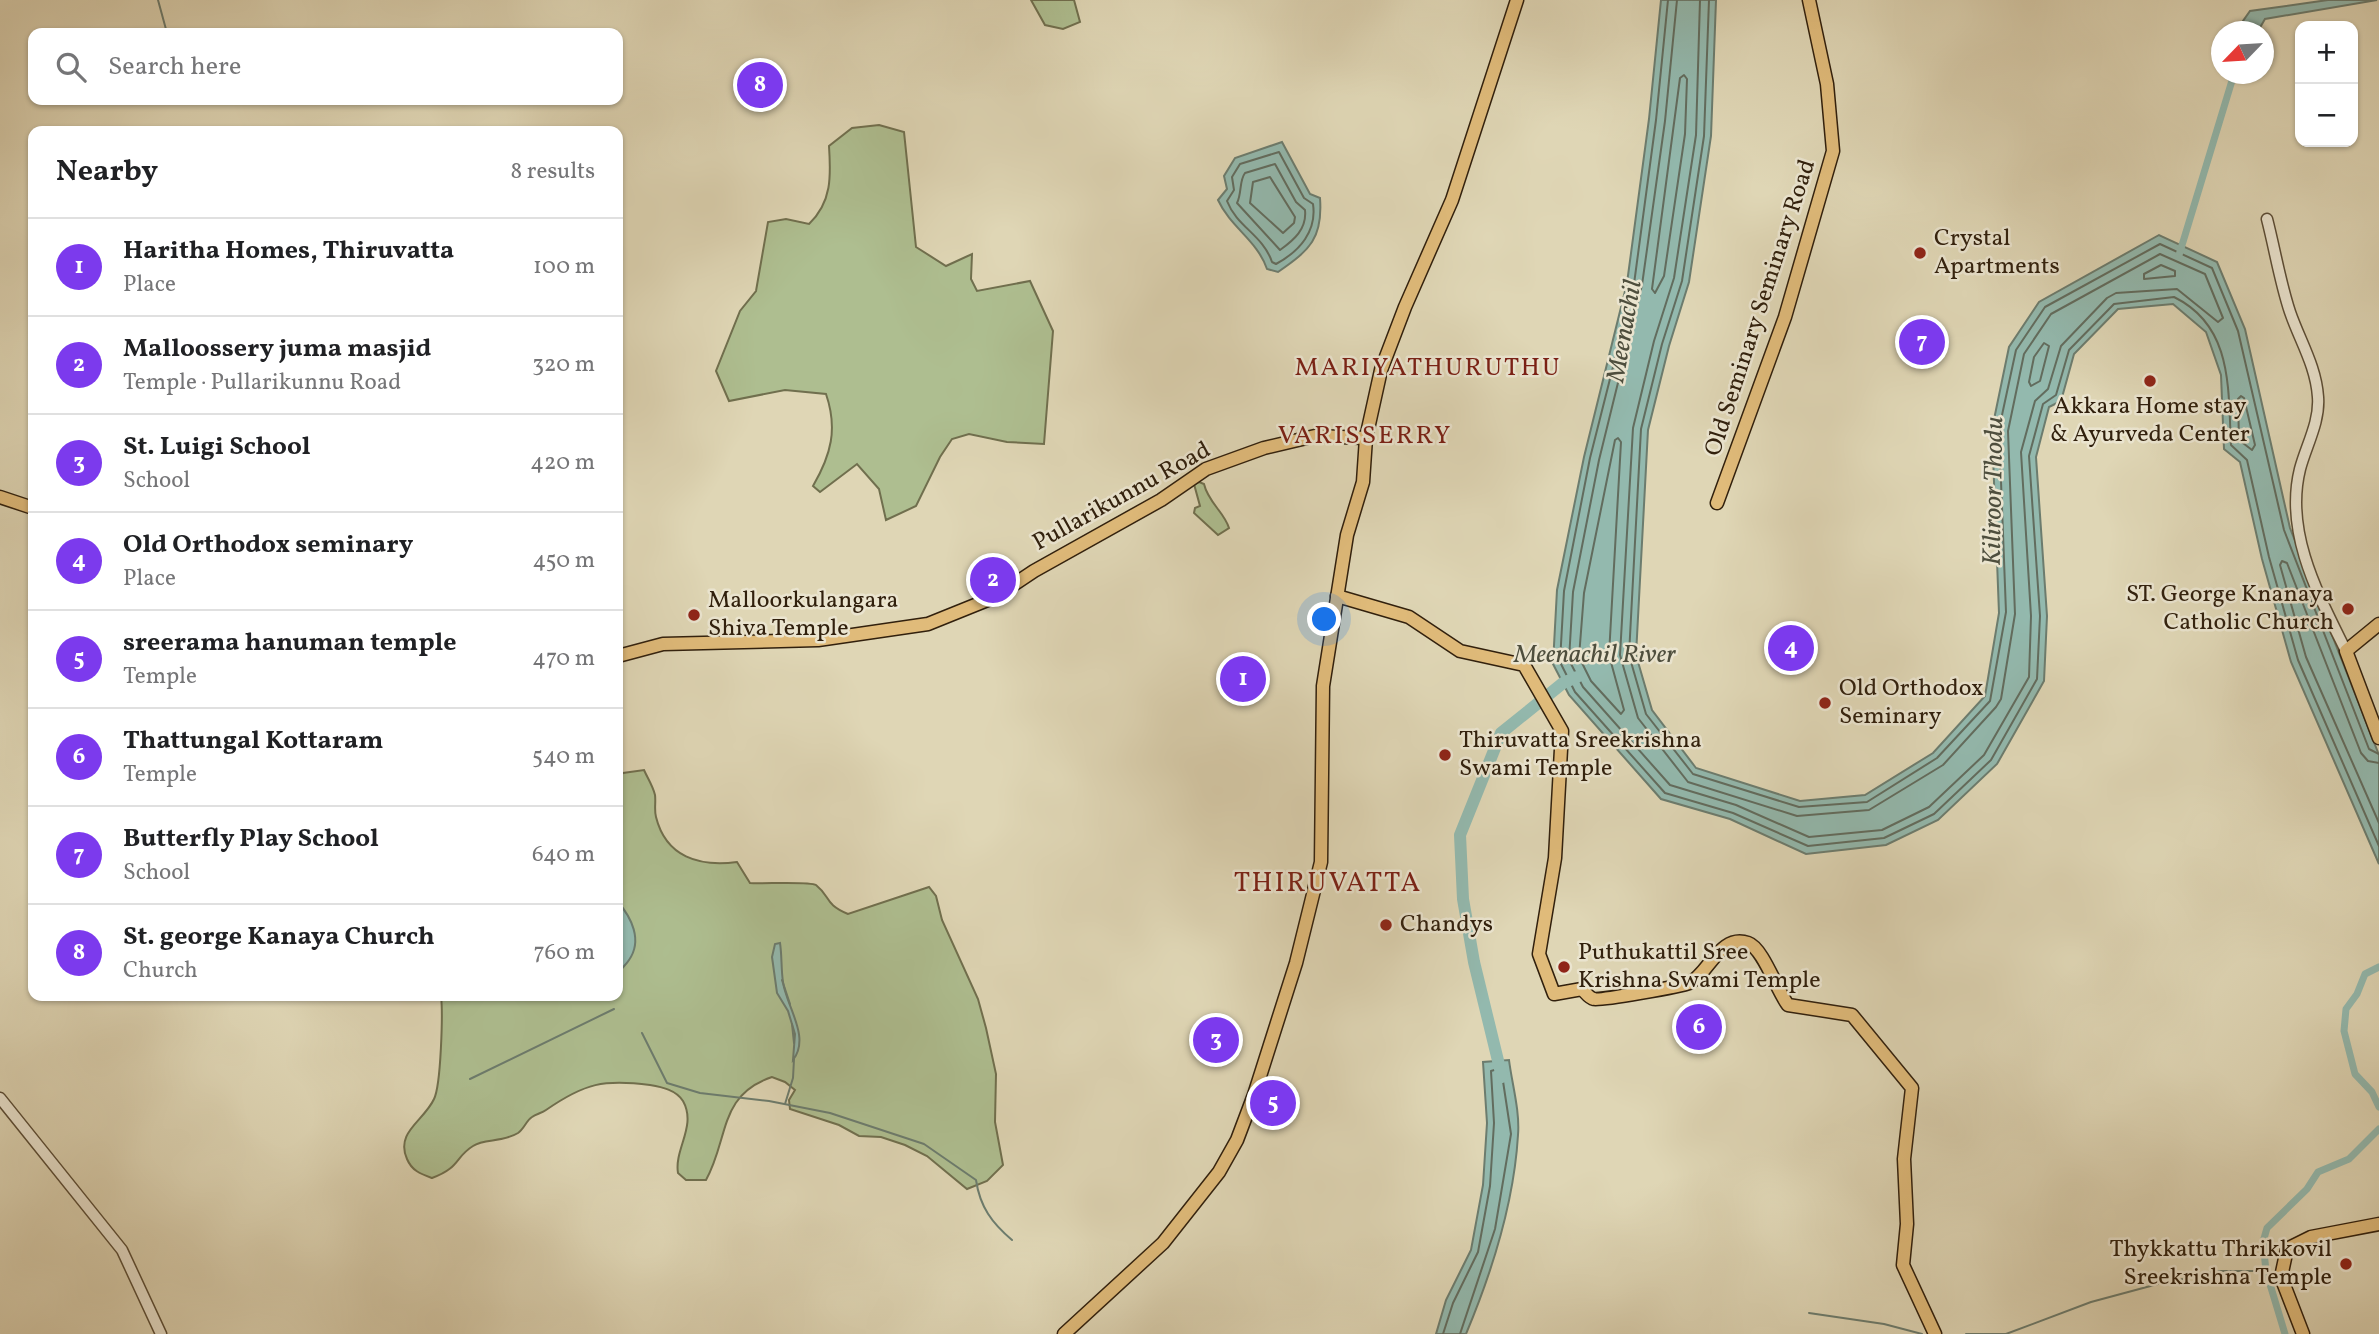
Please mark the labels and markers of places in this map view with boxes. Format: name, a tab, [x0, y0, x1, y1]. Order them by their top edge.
pin: 8	[737, 59, 783, 111]
place label: Crystal Apartments	[1934, 222, 2060, 284]
marker: Crystal Apartments	[1912, 245, 1928, 261]
pin: 7	[1899, 316, 1945, 368]
marker: Akkara Home stay & Ayurveda Center	[2142, 373, 2158, 389]
place label: Akkara Home stay & Ayurveda Center	[2050, 390, 2250, 452]
pin: 2	[970, 554, 1016, 606]
place label: ST. George Knanaya Catholic Church	[2126, 578, 2334, 640]
place label: Malloorkulangara Shiva Temple	[708, 584, 899, 646]
marker: ST. George Knanaya Catholic Church	[2340, 601, 2356, 617]
marker: Malloorkulangara Shiva Temple	[686, 607, 702, 623]
pin: 4	[1768, 622, 1814, 674]
pin: 1	[1220, 653, 1266, 705]
place label: Old Orthodox Seminary	[1839, 672, 1983, 734]
marker: Old Orthodox Seminary	[1817, 695, 1833, 711]
place label: Thiruvatta Sreekrishna Swami Temple	[1459, 724, 1702, 786]
marker: Thiruvatta Sreekrishna Swami Temple	[1437, 747, 1453, 763]
place label: Chandys	[1400, 908, 1493, 942]
marker: Chandys	[1378, 917, 1394, 933]
place label: Puthukattil Sree Krishna Swami Temple	[1578, 936, 1821, 998]
marker: Puthukattil Sree Krishna Swami Temple	[1556, 959, 1572, 975]
pin: 6	[1676, 1001, 1722, 1053]
pin: 3	[1193, 1014, 1239, 1066]
pin: 5	[1250, 1077, 1296, 1129]
place label: Thykkattu Thrikkovil Sreekrishna Temple	[2110, 1233, 2332, 1295]
marker: Thykkattu Thrikkovil Sreekrishna Temple	[2338, 1256, 2354, 1272]

